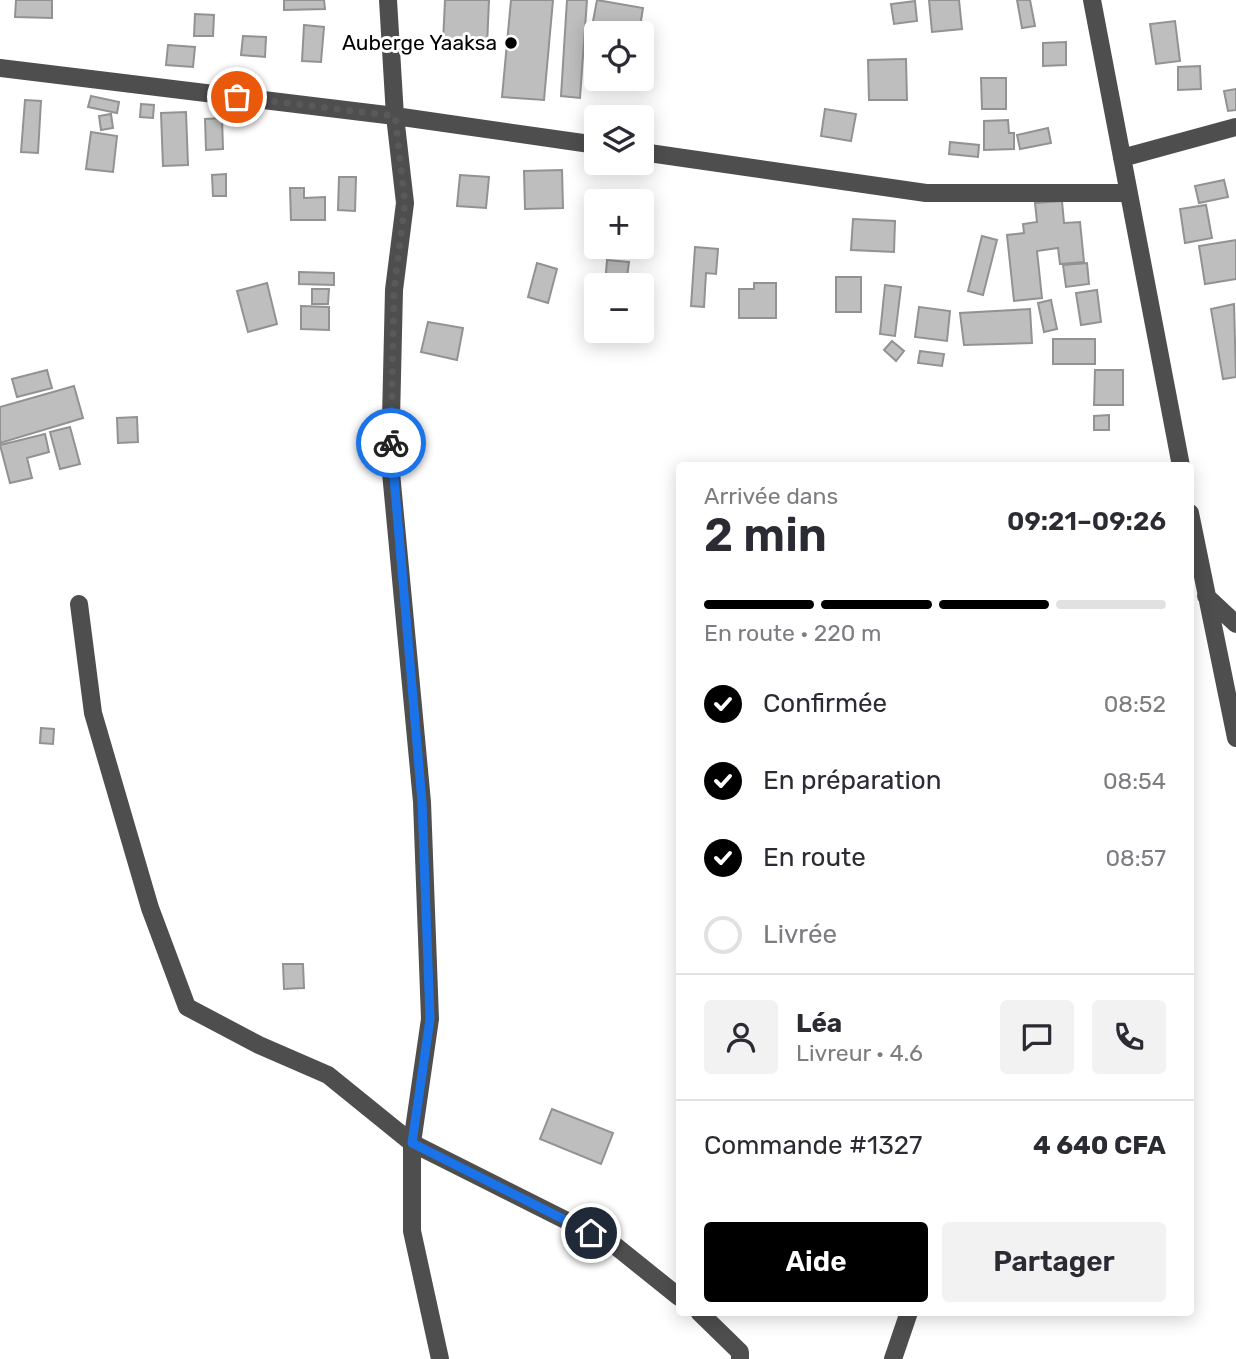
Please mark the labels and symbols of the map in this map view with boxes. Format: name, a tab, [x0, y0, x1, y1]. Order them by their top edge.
place label: Auberge Yaaksa	[342, 30, 497, 55]
marker: Auberge Yaaksa	[503, 35, 519, 51]
pin	[207, 67, 267, 127]
courier	[356, 408, 426, 478]
pin	[561, 1203, 621, 1263]

